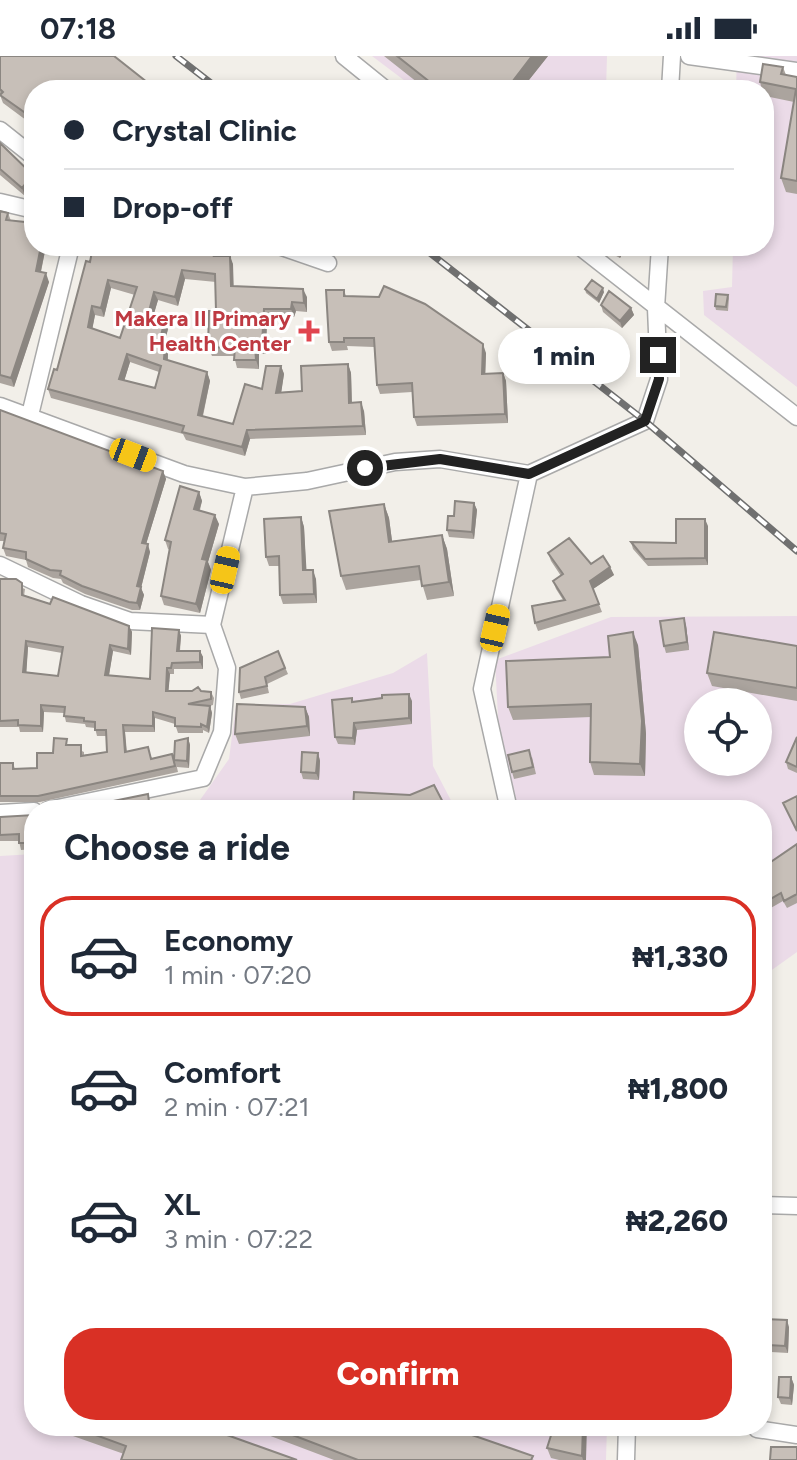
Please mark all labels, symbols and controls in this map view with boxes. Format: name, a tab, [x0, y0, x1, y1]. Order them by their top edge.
text: 07:18	[40, 10, 116, 47]
text: Crystal Clinic	[112, 112, 297, 149]
text: Drop-off	[112, 189, 233, 226]
place label: Makera II Primary Health Center	[114, 305, 292, 357]
marker: Makera II Primary Health Center	[298, 320, 320, 342]
callout: 1 min	[498, 327, 630, 383]
route end	[640, 337, 676, 373]
text: 1 min	[533, 340, 595, 372]
car	[106, 435, 160, 475]
route start	[347, 450, 383, 486]
car	[208, 544, 242, 596]
car	[478, 602, 512, 654]
map controls	[684, 688, 772, 776]
button: locate	[684, 688, 772, 776]
text: Choose a ride	[64, 826, 290, 869]
icon: car	[68, 920, 140, 992]
text: Economy	[164, 922, 293, 959]
text: ₦1,330	[632, 938, 728, 975]
text: 1 min · 07:20	[164, 959, 312, 991]
icon: car	[68, 1052, 140, 1124]
text: Comfort	[164, 1054, 282, 1091]
text: ₦1,800	[628, 1070, 728, 1107]
text: 2 min · 07:21	[164, 1091, 310, 1123]
icon: car	[68, 1184, 140, 1256]
text: XL	[164, 1186, 200, 1223]
text: ₦2,260	[626, 1202, 728, 1239]
text: 3 min · 07:22	[164, 1223, 313, 1255]
button: Confirm	[64, 1328, 732, 1420]

